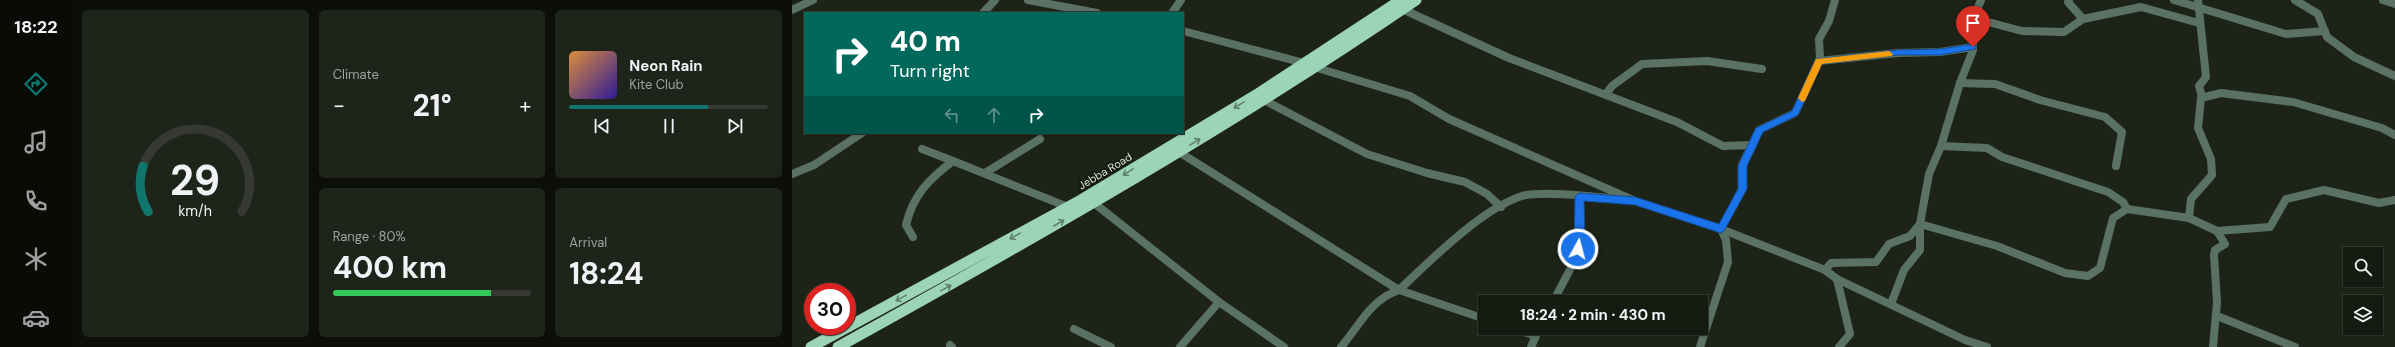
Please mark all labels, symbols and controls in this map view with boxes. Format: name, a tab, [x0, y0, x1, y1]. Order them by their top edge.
pin	[1956, 6, 1990, 47]
icon: arrive	[1962, 12, 1984, 34]
text: 18:22	[14, 15, 58, 39]
text: 40 m	[890, 23, 961, 60]
icon: right	[824, 28, 876, 80]
text: Neon Rain	[629, 56, 703, 76]
text: Turn right	[890, 59, 970, 83]
text: Climate	[333, 66, 379, 83]
icon: directions	[22, 70, 50, 98]
text: Kite Club	[629, 76, 684, 93]
text: 21°	[412, 86, 452, 125]
text: −	[333, 91, 345, 120]
text: +	[519, 91, 531, 120]
one-way arrow	[1233, 101, 1245, 109]
icon: left	[941, 104, 963, 126]
icon: ahead	[983, 104, 1005, 126]
icon: right	[1025, 104, 1047, 126]
icon: previous	[591, 115, 613, 137]
icon: pause	[658, 115, 680, 137]
icon: next	[724, 115, 746, 137]
icon: music	[22, 128, 50, 156]
one-way arrow	[1189, 138, 1201, 146]
street label: Jebba Road	[1076, 149, 1134, 192]
text: 29	[170, 153, 220, 207]
one-way arrow	[1123, 168, 1134, 176]
icon: phone	[22, 187, 50, 215]
text: km/h	[178, 201, 212, 219]
one-way arrow	[1053, 219, 1065, 227]
text: Range · 80%	[333, 228, 406, 245]
position arrow	[1557, 228, 1599, 270]
one-way arrow	[1009, 232, 1021, 240]
text: Arrival	[569, 234, 607, 251]
icon: climate	[22, 245, 50, 273]
map controls	[2343, 247, 2383, 335]
button: search	[2343, 247, 2383, 287]
text: 400 km	[333, 248, 447, 287]
text: 18:24	[569, 254, 643, 293]
speed limit sign: 30	[804, 283, 856, 335]
one-way arrow	[940, 283, 952, 291]
one-way arrow	[895, 295, 907, 302]
button: layers	[2343, 295, 2383, 335]
icon: car	[22, 304, 50, 332]
text: 18:24 · 2 min · 430 m	[1520, 305, 1666, 325]

